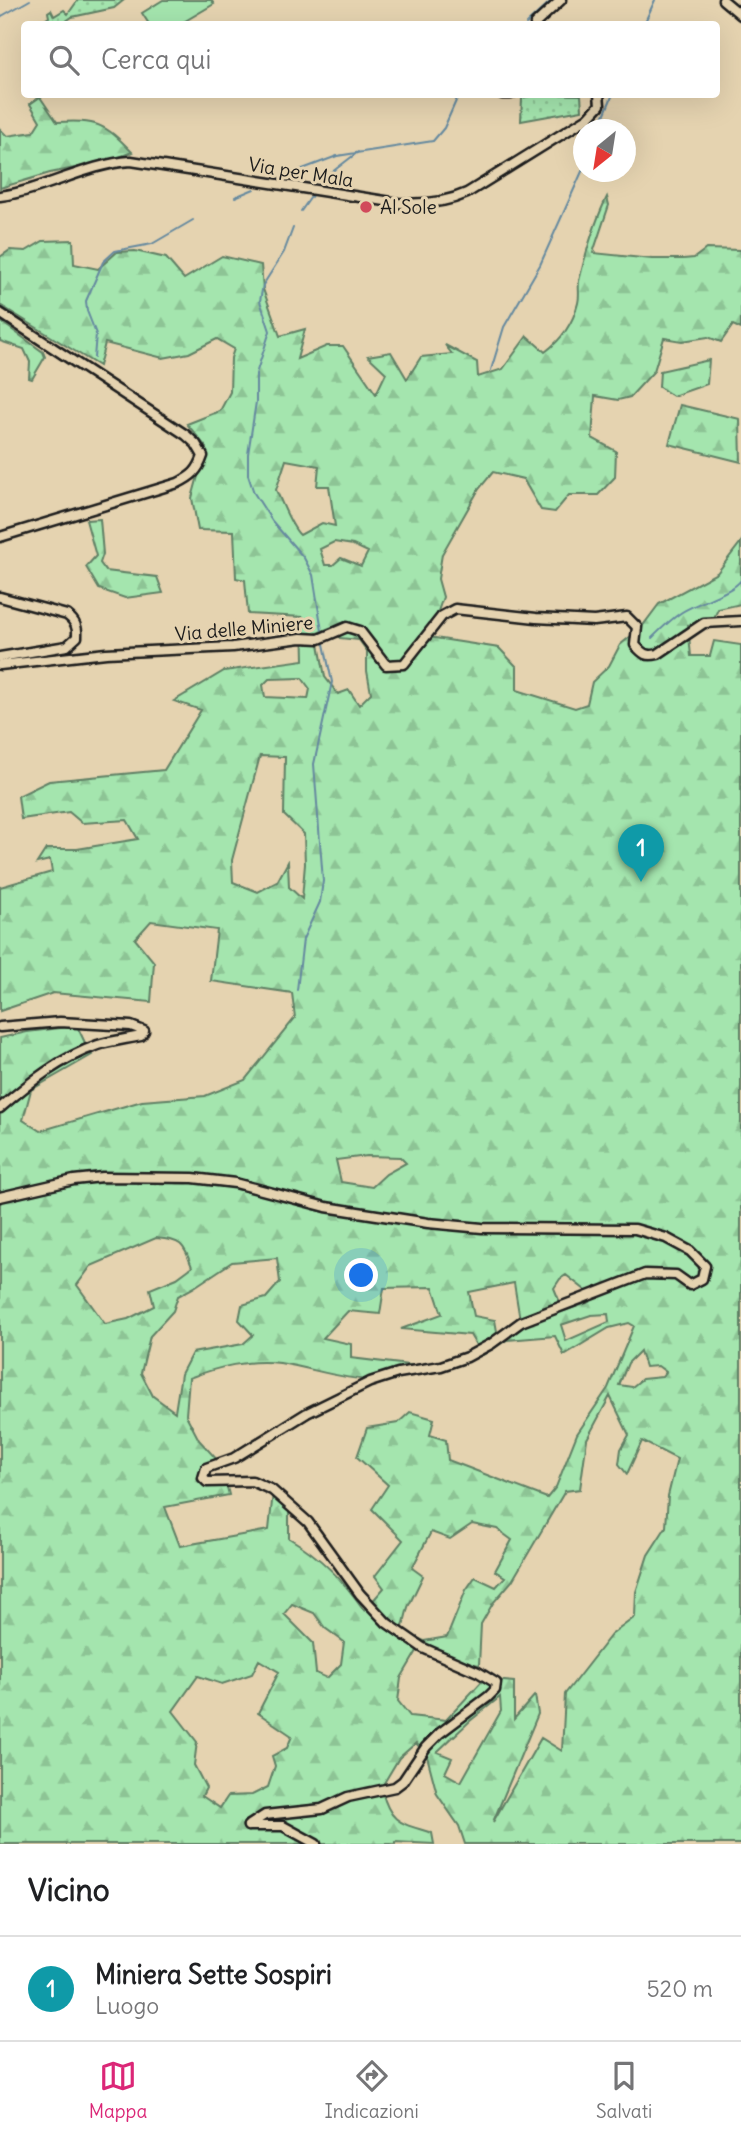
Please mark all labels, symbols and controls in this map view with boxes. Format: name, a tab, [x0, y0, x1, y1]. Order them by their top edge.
search box	[21, 21, 720, 98]
icon: search	[45, 41, 83, 79]
text: Cerca qui	[101, 43, 211, 76]
north arrow	[573, 119, 636, 182]
street label: Via per Mala	[247, 152, 355, 192]
place label: Al Sole	[380, 195, 437, 219]
marker: Al Sole	[358, 199, 374, 215]
street label: Via delle Miniere	[174, 610, 314, 646]
pin: 1	[618, 824, 664, 882]
your location	[344, 1258, 378, 1292]
text: Vicino	[28, 1871, 110, 1909]
text: Miniera Sette Sospiri	[95, 1958, 332, 1991]
text: 1	[46, 1974, 56, 2003]
text: 520 m	[646, 1974, 713, 2003]
text: Luogo	[95, 1991, 159, 2020]
tab: Mappa	[89, 2057, 147, 2123]
tab: Indicazioni	[325, 2057, 419, 2123]
tab: Salvati	[596, 2057, 652, 2123]

